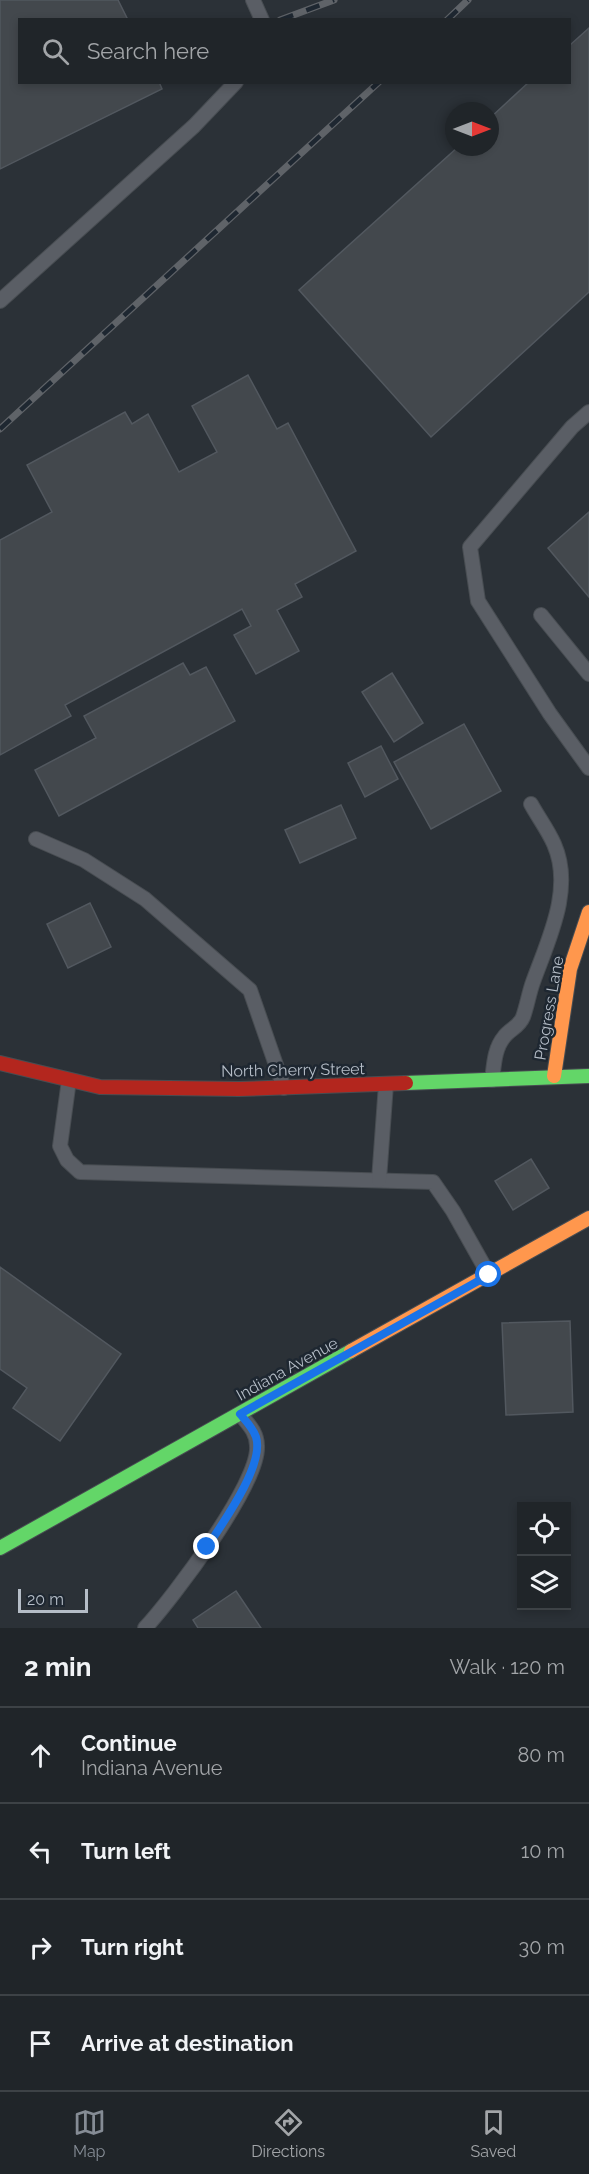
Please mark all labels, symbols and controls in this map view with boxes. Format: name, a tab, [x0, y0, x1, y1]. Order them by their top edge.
search box	[18, 18, 571, 84]
icon: search	[39, 35, 72, 68]
text: Search here	[87, 38, 209, 64]
north arrow	[445, 102, 499, 156]
street label: Progress Lane	[530, 954, 568, 1062]
street label: North Cherry Street	[221, 1059, 366, 1081]
route start	[475, 1261, 501, 1287]
street label: Indiana Avenue	[233, 1333, 341, 1405]
map controls	[517, 1502, 571, 1610]
button: locate	[517, 1502, 571, 1556]
route end	[193, 1533, 219, 1559]
button: layers	[517, 1556, 571, 1610]
scale bar	[18, 1586, 88, 1614]
text: 20 m	[27, 1590, 64, 1609]
text: 2 min	[24, 1652, 91, 1682]
text: Walk · 120 m	[450, 1655, 565, 1679]
text: Continue	[81, 1730, 177, 1756]
icon: ahead	[24, 1739, 57, 1772]
text: 80 m	[517, 1743, 565, 1767]
text: Indiana Avenue	[81, 1756, 223, 1780]
icon: left	[24, 1835, 57, 1868]
text: Turn left	[81, 1838, 171, 1864]
text: 10 m	[521, 1839, 565, 1863]
icon: right	[24, 1931, 57, 1964]
text: Turn right	[81, 1934, 184, 1960]
text: 30 m	[519, 1935, 565, 1959]
icon: arrive	[24, 2027, 57, 2060]
text: Arrive at destination	[81, 2030, 294, 2056]
tab: Map	[73, 2106, 106, 2161]
tab: Directions	[251, 2106, 325, 2161]
tab: Saved	[470, 2106, 516, 2161]

